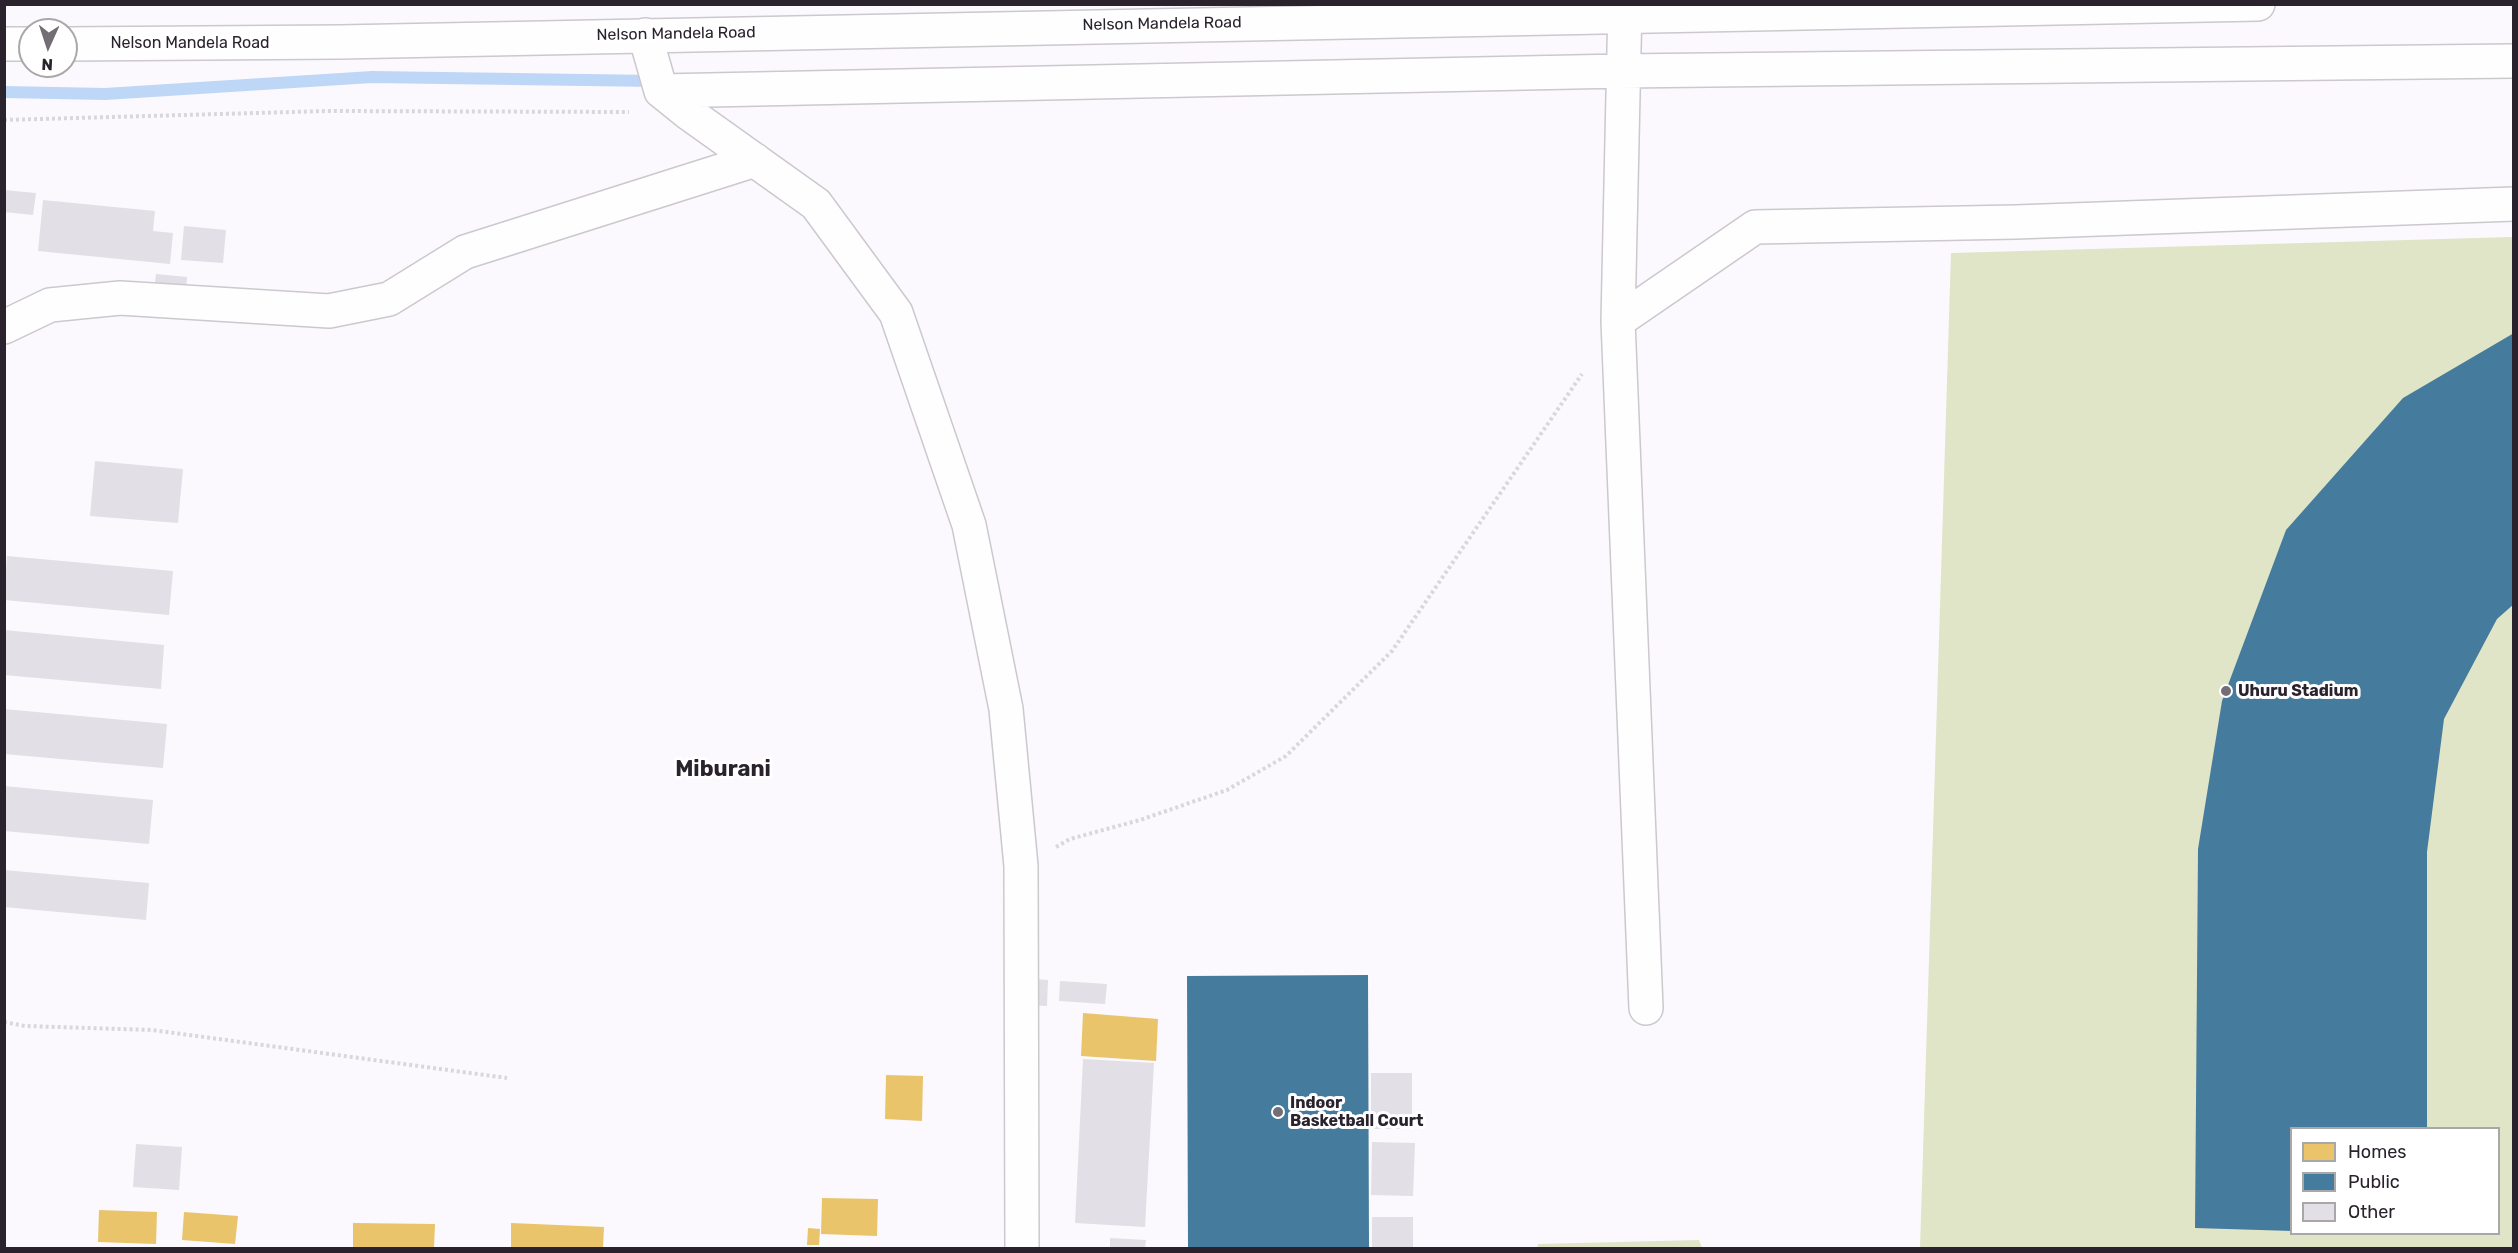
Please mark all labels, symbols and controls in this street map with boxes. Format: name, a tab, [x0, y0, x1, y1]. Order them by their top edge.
street label: Nelson Mandela Road	[1082, 13, 1242, 35]
north arrow	[18, 18, 78, 78]
street label: Nelson Mandela Road	[596, 23, 756, 45]
street label: Nelson Mandela Road	[110, 33, 270, 53]
text: N	[41, 55, 53, 74]
place label: Uhuru Stadium	[2238, 681, 2358, 701]
marker: Uhuru Stadium	[2219, 684, 2233, 698]
district label: Miburani	[675, 757, 771, 783]
place label: Indoor Basketball Court	[1290, 1093, 1424, 1131]
marker: Indoor Basketball Court	[1271, 1105, 1285, 1119]
legend	[2290, 1127, 2500, 1235]
text: Homes	[2348, 1141, 2406, 1163]
text: Public	[2348, 1171, 2400, 1193]
text: Other	[2348, 1201, 2395, 1223]

